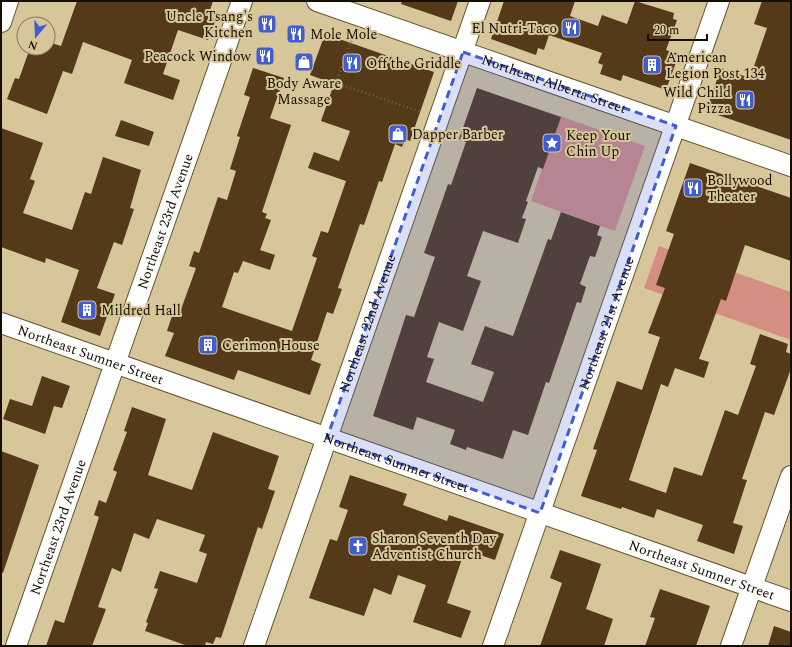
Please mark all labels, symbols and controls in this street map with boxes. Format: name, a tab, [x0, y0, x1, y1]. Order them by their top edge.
place label: Uncle Tsang's Kitchen	[166, 6, 253, 43]
restaurant icon: Uncle Tsang's Kitchen	[256, 13, 278, 35]
north arrow	[16, 16, 56, 56]
scale bar	[648, 16, 707, 42]
restaurant icon: El Nutri-Taco	[560, 17, 582, 39]
place label: El Nutri-Taco	[472, 18, 557, 39]
text: 20 m	[654, 21, 679, 40]
restaurant icon: Mole Mole	[285, 23, 307, 45]
place label: Mole Mole	[310, 24, 377, 45]
text: N	[26, 35, 40, 54]
restaurant icon: Peacock Window	[254, 45, 276, 67]
place label: Peacock Window	[144, 46, 251, 67]
place label: American Legion Post 134	[666, 47, 764, 84]
street label: Northeast Alberta Street	[478, 49, 629, 119]
shop icon: Body Aware Massage	[293, 51, 315, 73]
restaurant icon: Off the Griddle	[341, 52, 363, 74]
place label: Off the Griddle	[366, 53, 461, 74]
building icon: American Legion Post 134	[641, 54, 663, 76]
place label: Body Aware Massage	[267, 73, 342, 110]
place label: Wild Child Pizza	[663, 82, 731, 119]
restaurant icon: Wild Child Pizza	[734, 89, 756, 111]
shop icon: Dapper Barber	[387, 123, 409, 145]
place label: Dapper Barber	[412, 124, 504, 145]
place label: Keep Your Chin Up	[566, 125, 631, 162]
place icon: Keep Your Chin Up	[541, 132, 563, 154]
street label: Northeast 23rd Avenue	[132, 150, 199, 292]
place label: Bollywood Theater	[707, 170, 773, 207]
restaurant icon: Bollywood Theater	[682, 177, 704, 199]
street label: Northeast 22nd Avenue	[334, 251, 402, 395]
street label: Northeast 21st Avenue	[573, 254, 640, 393]
building icon: Mildred Hall	[76, 299, 98, 321]
place label: Mildred Hall	[101, 300, 181, 321]
street label: Northeast Sumner Street	[14, 320, 166, 390]
building icon: Cerimon House	[197, 334, 219, 356]
place label: Cerimon House	[222, 335, 320, 356]
street label: Northeast Sumner Street	[320, 427, 472, 498]
street label: Northeast 23rd Avenue	[25, 456, 92, 598]
place label: Sharon Seventh Day Adventist Church	[372, 528, 497, 565]
church icon: Sharon Seventh Day Adventist Church	[347, 535, 369, 557]
street label: Northeast Sumner Street	[626, 535, 778, 606]

